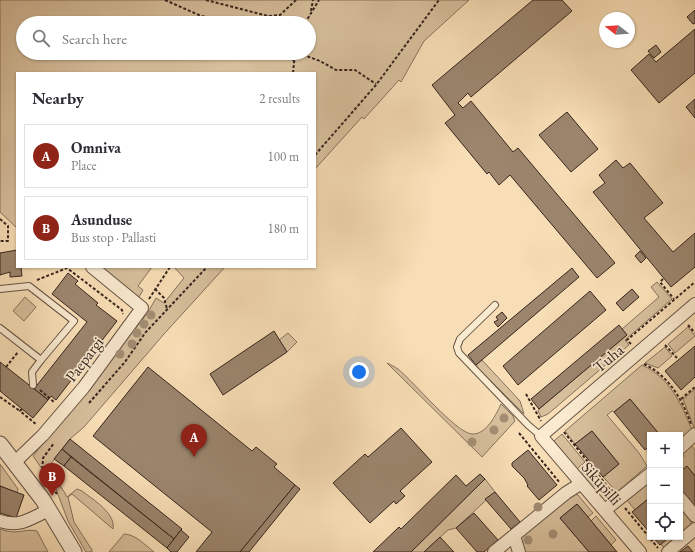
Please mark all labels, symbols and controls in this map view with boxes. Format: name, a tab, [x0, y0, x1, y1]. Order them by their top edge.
north arrow	[599, 12, 635, 48]
search box	[16, 16, 316, 60]
icon: search	[30, 27, 52, 49]
text: Search here	[62, 29, 127, 48]
text: Nearby	[32, 87, 84, 109]
text: 2 results	[259, 90, 300, 107]
text: Omniva	[71, 138, 121, 157]
text: A	[41, 148, 51, 165]
text: 100 m	[268, 148, 299, 165]
text: Place	[71, 157, 97, 174]
text: Asunduse	[71, 210, 132, 229]
text: B	[42, 220, 50, 237]
text: 180 m	[268, 220, 299, 237]
text: Bus stop · Pallasti	[71, 229, 156, 246]
street label: Paepargi	[61, 332, 108, 386]
street label: Tuha	[589, 339, 628, 377]
your location	[349, 362, 369, 382]
pin: A	[181, 424, 207, 457]
map controls	[647, 432, 683, 540]
button: +	[647, 432, 683, 468]
street label: Sikupilli	[577, 457, 626, 510]
pin: B	[39, 463, 65, 496]
button: −	[647, 468, 683, 504]
button: locate	[647, 504, 683, 540]

